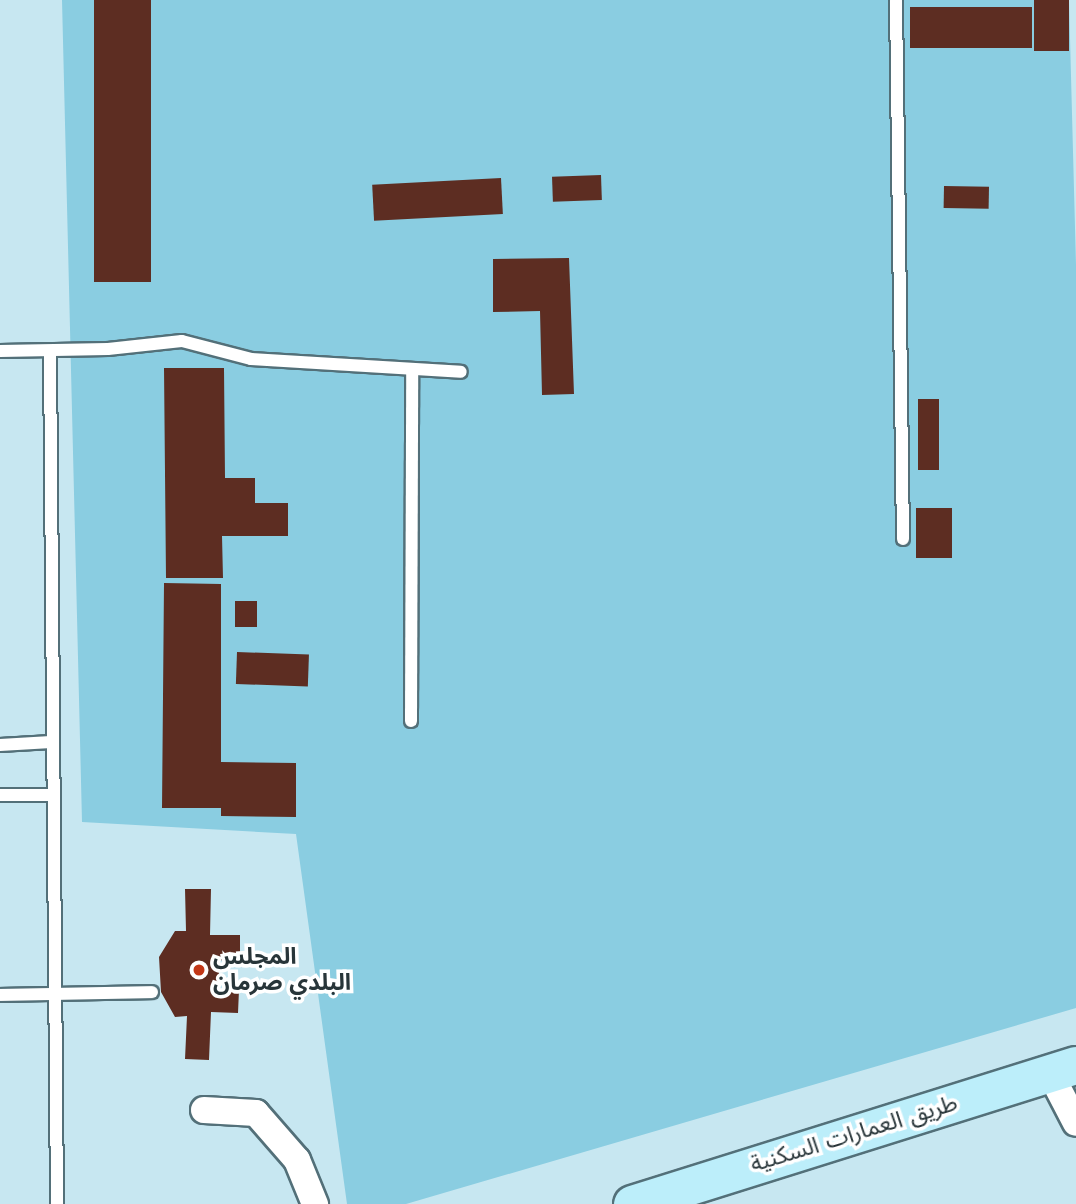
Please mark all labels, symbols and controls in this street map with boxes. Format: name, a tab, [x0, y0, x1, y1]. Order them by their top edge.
place label: المجلس البلدي صرمان	[213, 943, 351, 997]
marker: المجلس البلدي صرمان	[191, 962, 207, 978]
street label: طريق العمارات السكنية	[747, 1089, 961, 1179]

